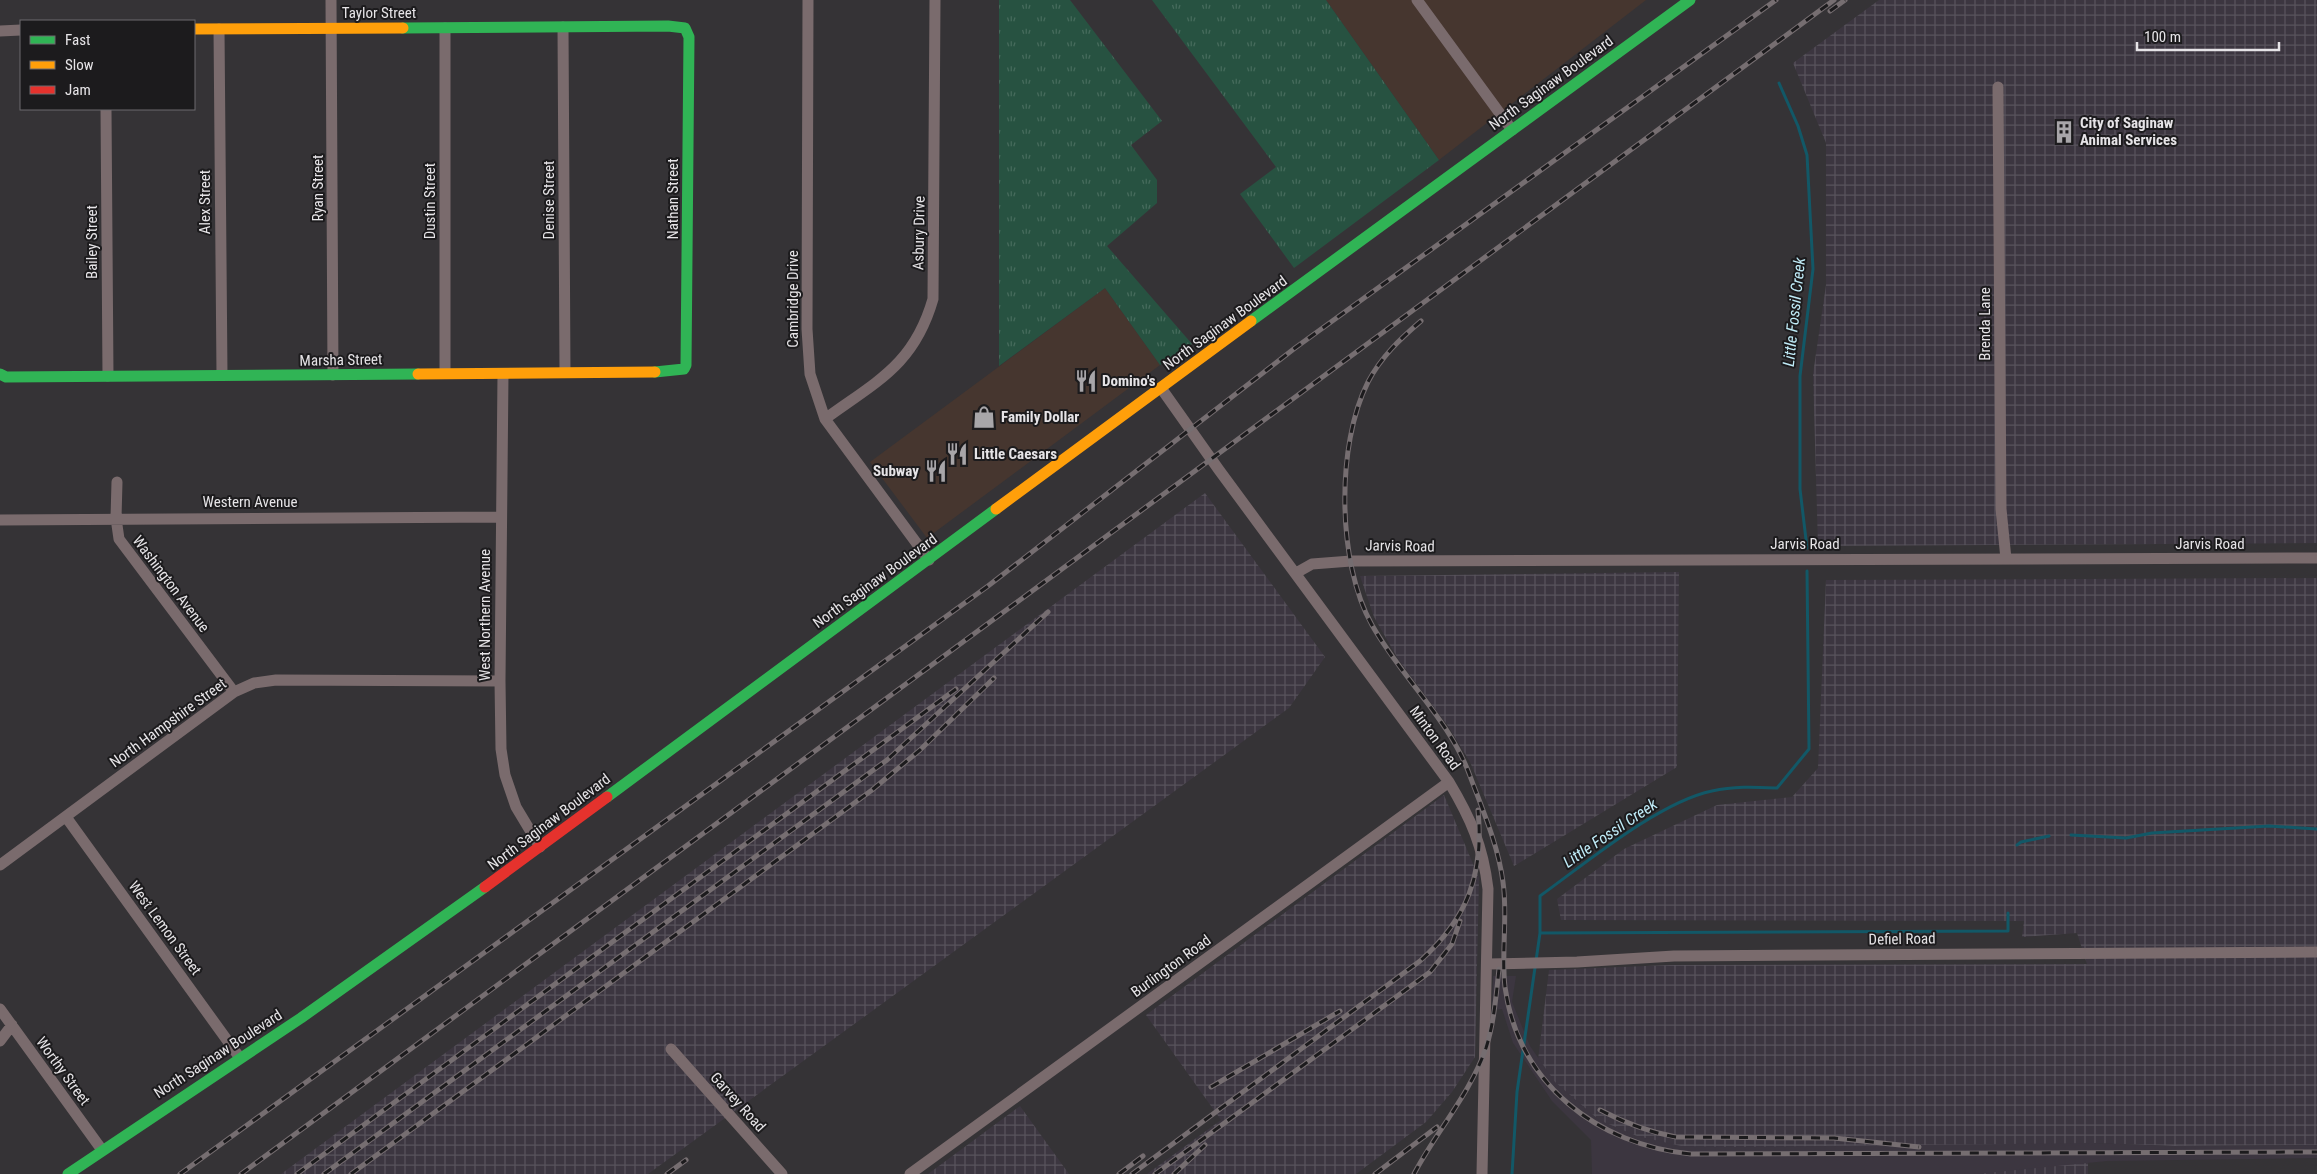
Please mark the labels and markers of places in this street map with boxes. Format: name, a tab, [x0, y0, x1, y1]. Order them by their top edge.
place label: City of Saginaw Animal Services	[2080, 114, 2177, 149]
building icon: City of Saginaw Animal Services	[2051, 119, 2077, 145]
restaurant icon: Domino's	[1073, 368, 1099, 394]
place label: Domino's	[1102, 372, 1156, 390]
shop icon: Family Dollar	[971, 404, 997, 430]
place label: Family Dollar	[1001, 408, 1079, 426]
restaurant icon: Little Caesars	[944, 441, 970, 467]
place label: Little Caesars	[974, 445, 1057, 463]
restaurant icon: Subway	[923, 458, 949, 484]
place label: Subway	[873, 462, 919, 480]

